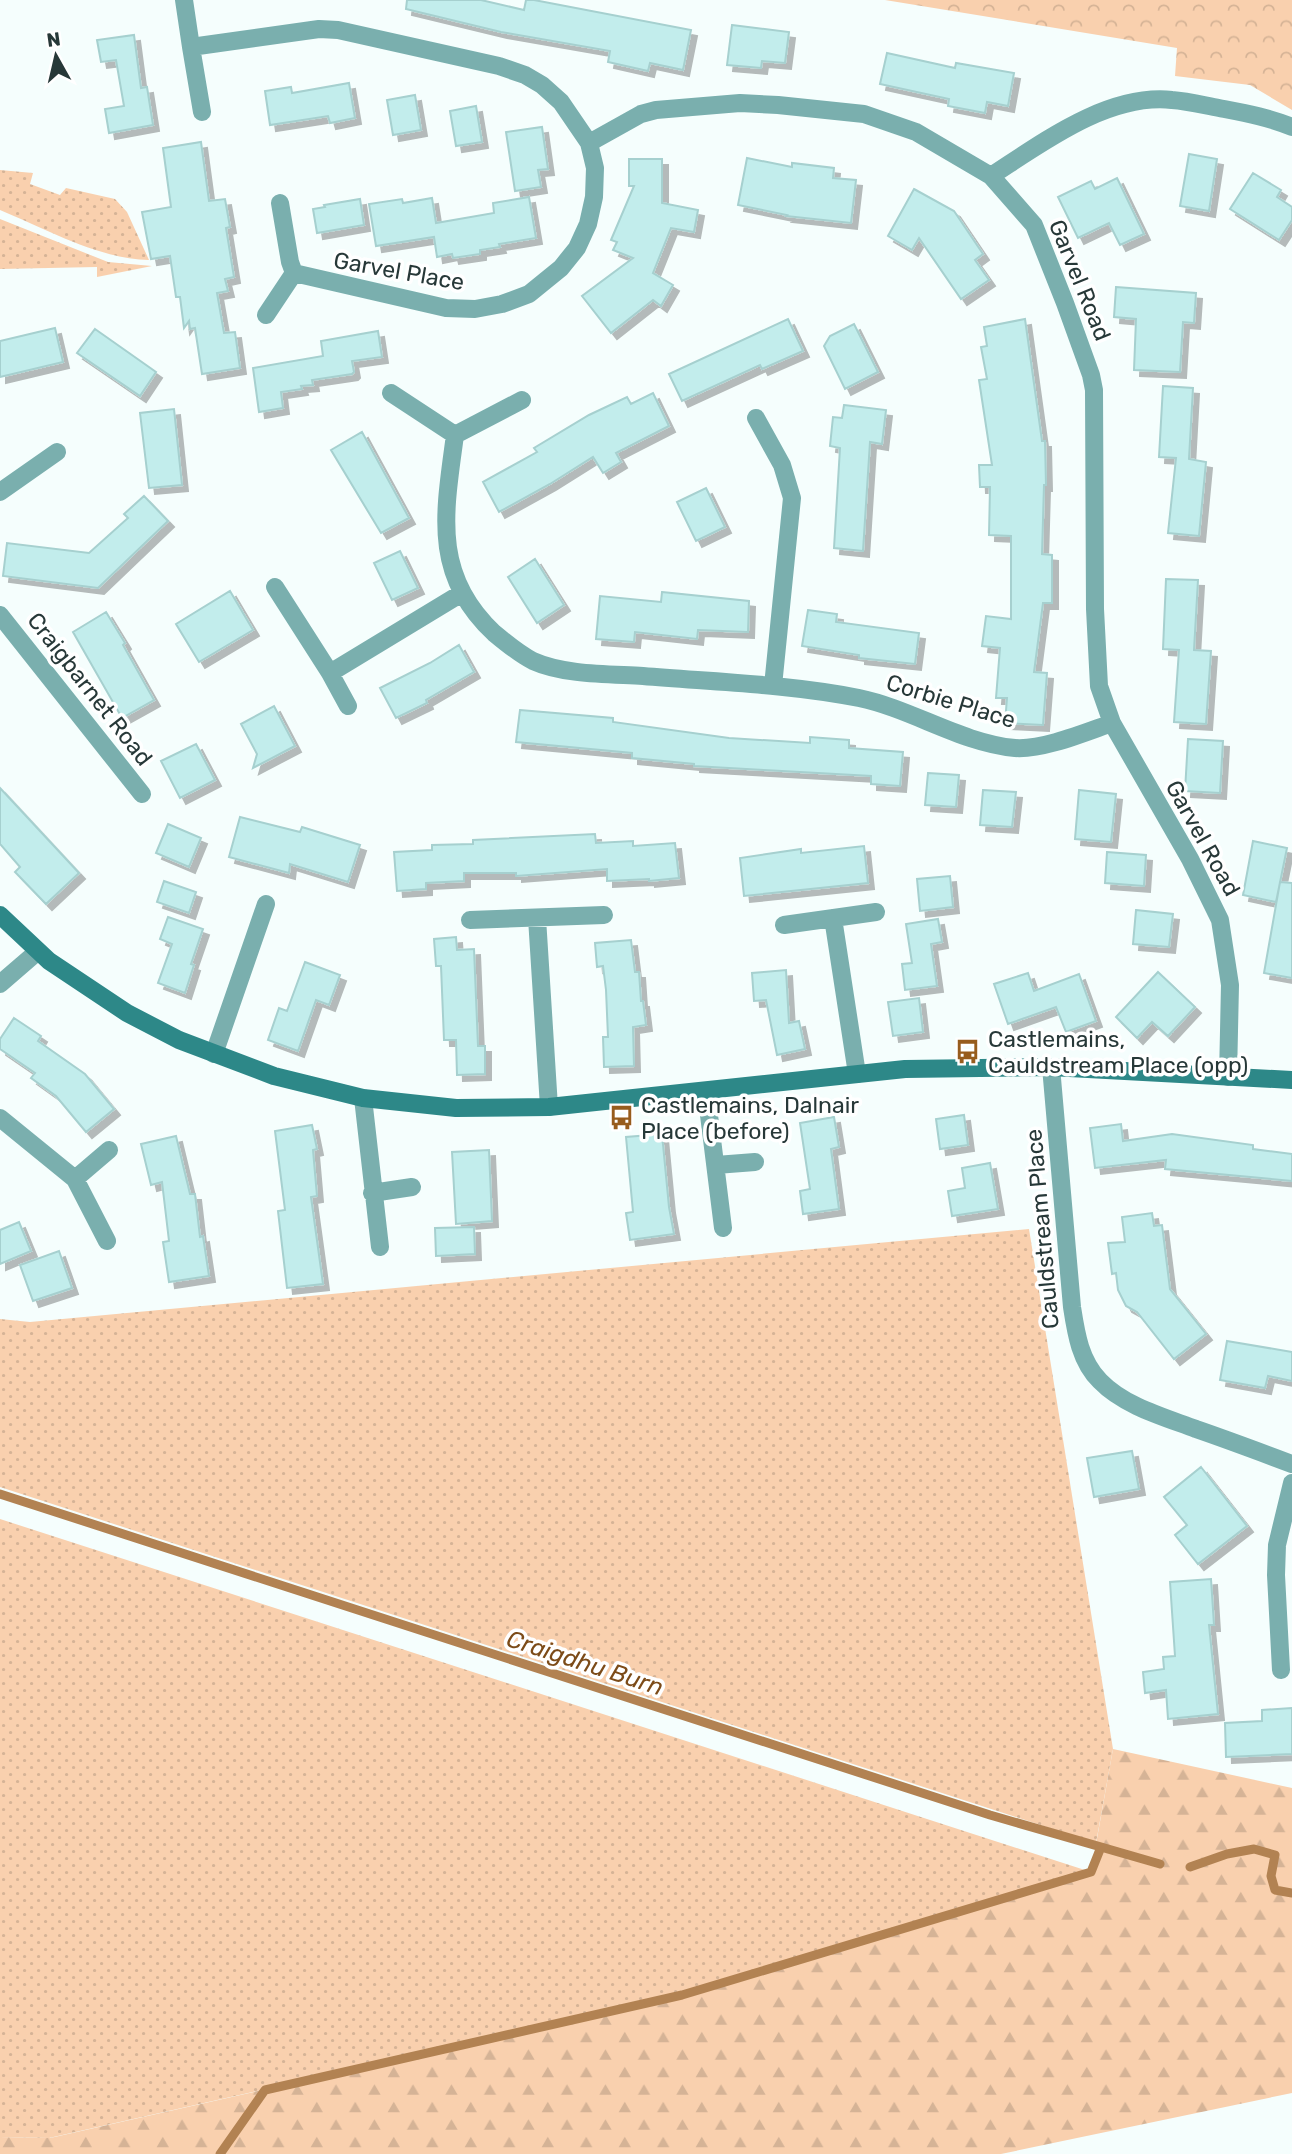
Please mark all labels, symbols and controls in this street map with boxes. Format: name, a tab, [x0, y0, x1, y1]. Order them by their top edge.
north arrow	[21, 21, 91, 91]
text: N	[45, 27, 62, 52]
street label: Garvel Road	[1043, 215, 1117, 345]
street label: Garvel Place	[331, 246, 467, 296]
street label: Craigbarnet Road	[21, 607, 159, 771]
street label: Corbie Place	[883, 668, 1019, 734]
street label: Garvel Road	[1160, 775, 1246, 901]
place label: Castlemains, Cauldstream Place (opp)	[988, 1025, 1248, 1079]
bus stop icon: Castlemains, Cauldstream Place (opp)	[954, 1038, 982, 1066]
place label: Castlemains, Dalnair Place (before)	[641, 1091, 859, 1145]
bus stop icon: Castlemains, Dalnair Place (before)	[607, 1104, 635, 1132]
street label: Cauldstream Place	[1019, 1128, 1065, 1330]
water label: Craigdhu Burn	[503, 1625, 667, 1701]

